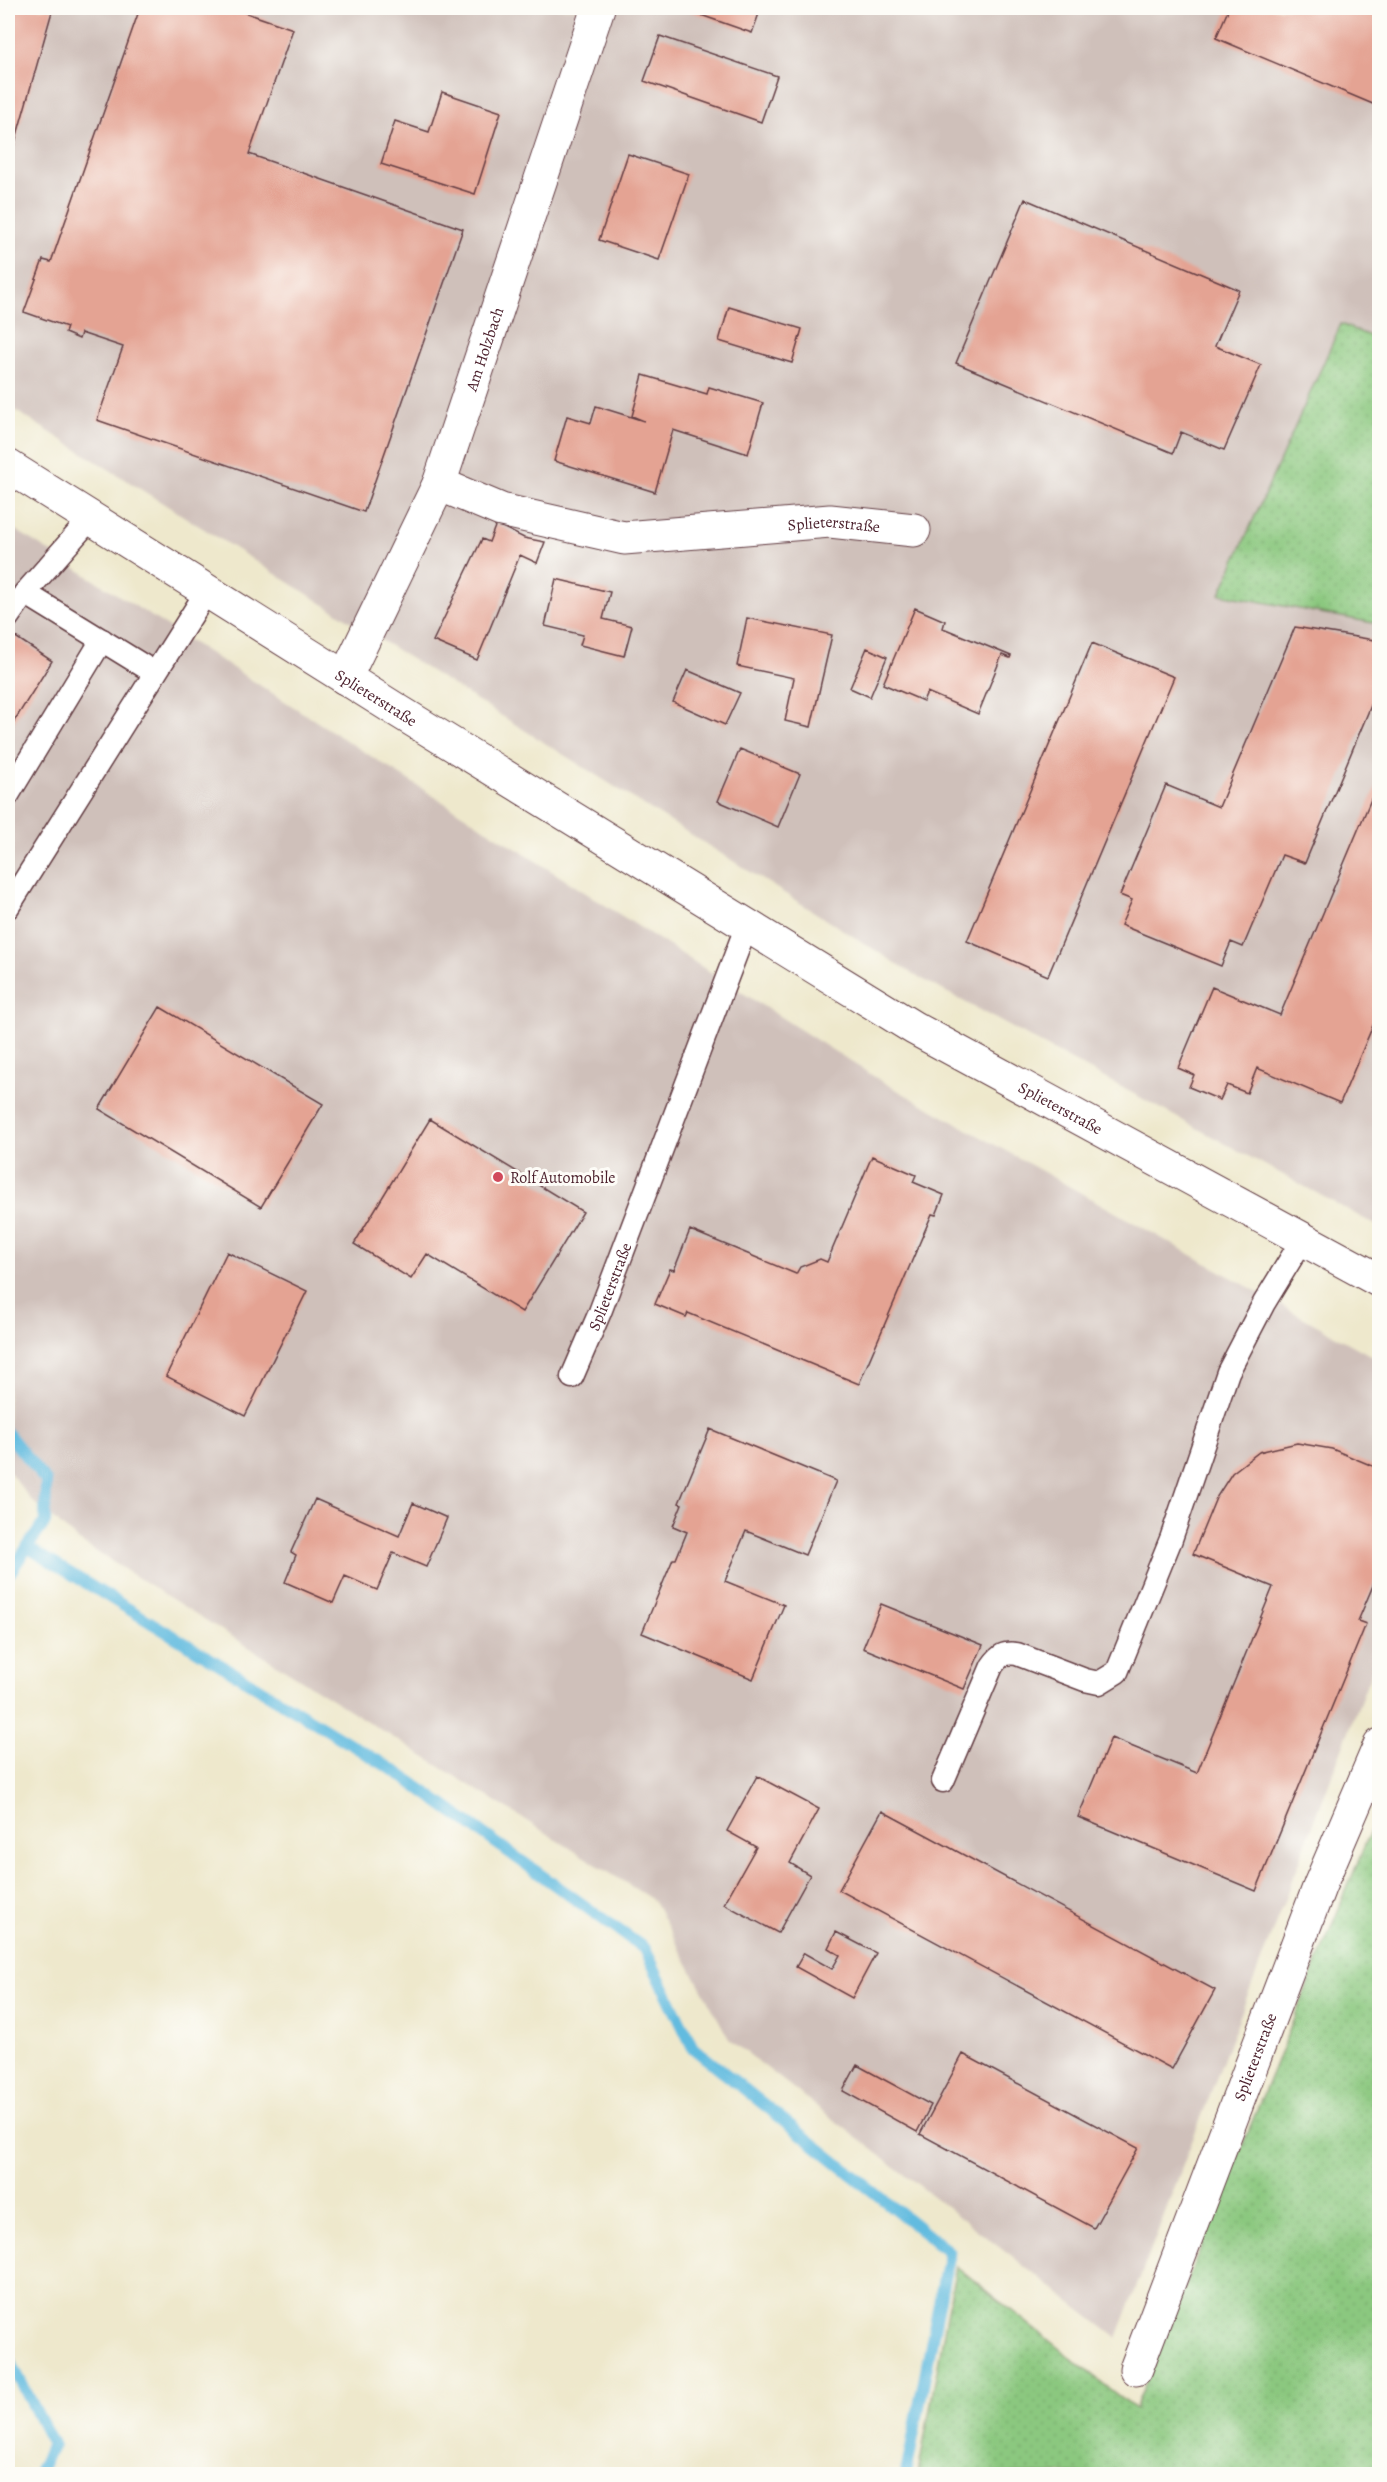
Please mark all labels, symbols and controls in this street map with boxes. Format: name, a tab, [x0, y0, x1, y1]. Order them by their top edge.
street label: Am Holzbach	[460, 304, 510, 395]
street label: Splieterstraße	[787, 511, 881, 538]
street label: Splieterstraße	[331, 664, 421, 732]
street label: Splieterstraße	[1014, 1077, 1106, 1140]
place label: Rolf Automobile	[510, 1167, 616, 1189]
marker: Rolf Automobile	[491, 1170, 505, 1184]
street label: Splieterstraße	[583, 1240, 637, 1334]
street label: Splieterstraße	[1229, 2010, 1282, 2104]

